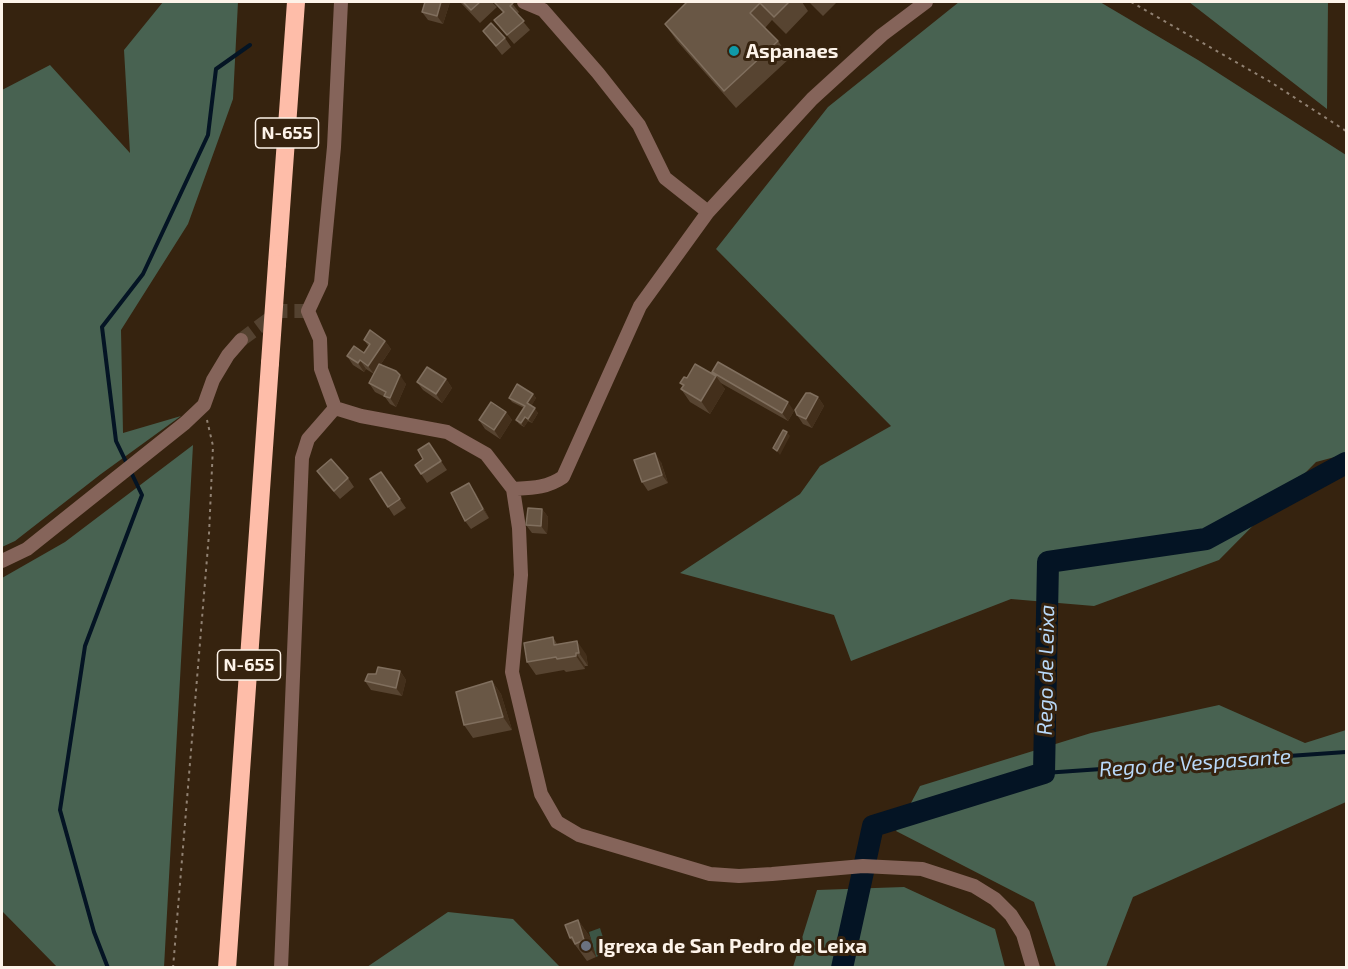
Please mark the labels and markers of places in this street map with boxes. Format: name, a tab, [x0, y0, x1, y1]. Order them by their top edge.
place label: Aspanaes	[746, 39, 838, 63]
marker: Aspanaes	[727, 44, 741, 58]
place label: Igrexa de San Pedro de Leixa	[598, 934, 867, 958]
marker: Igrexa de San Pedro de Leixa	[579, 939, 593, 953]

